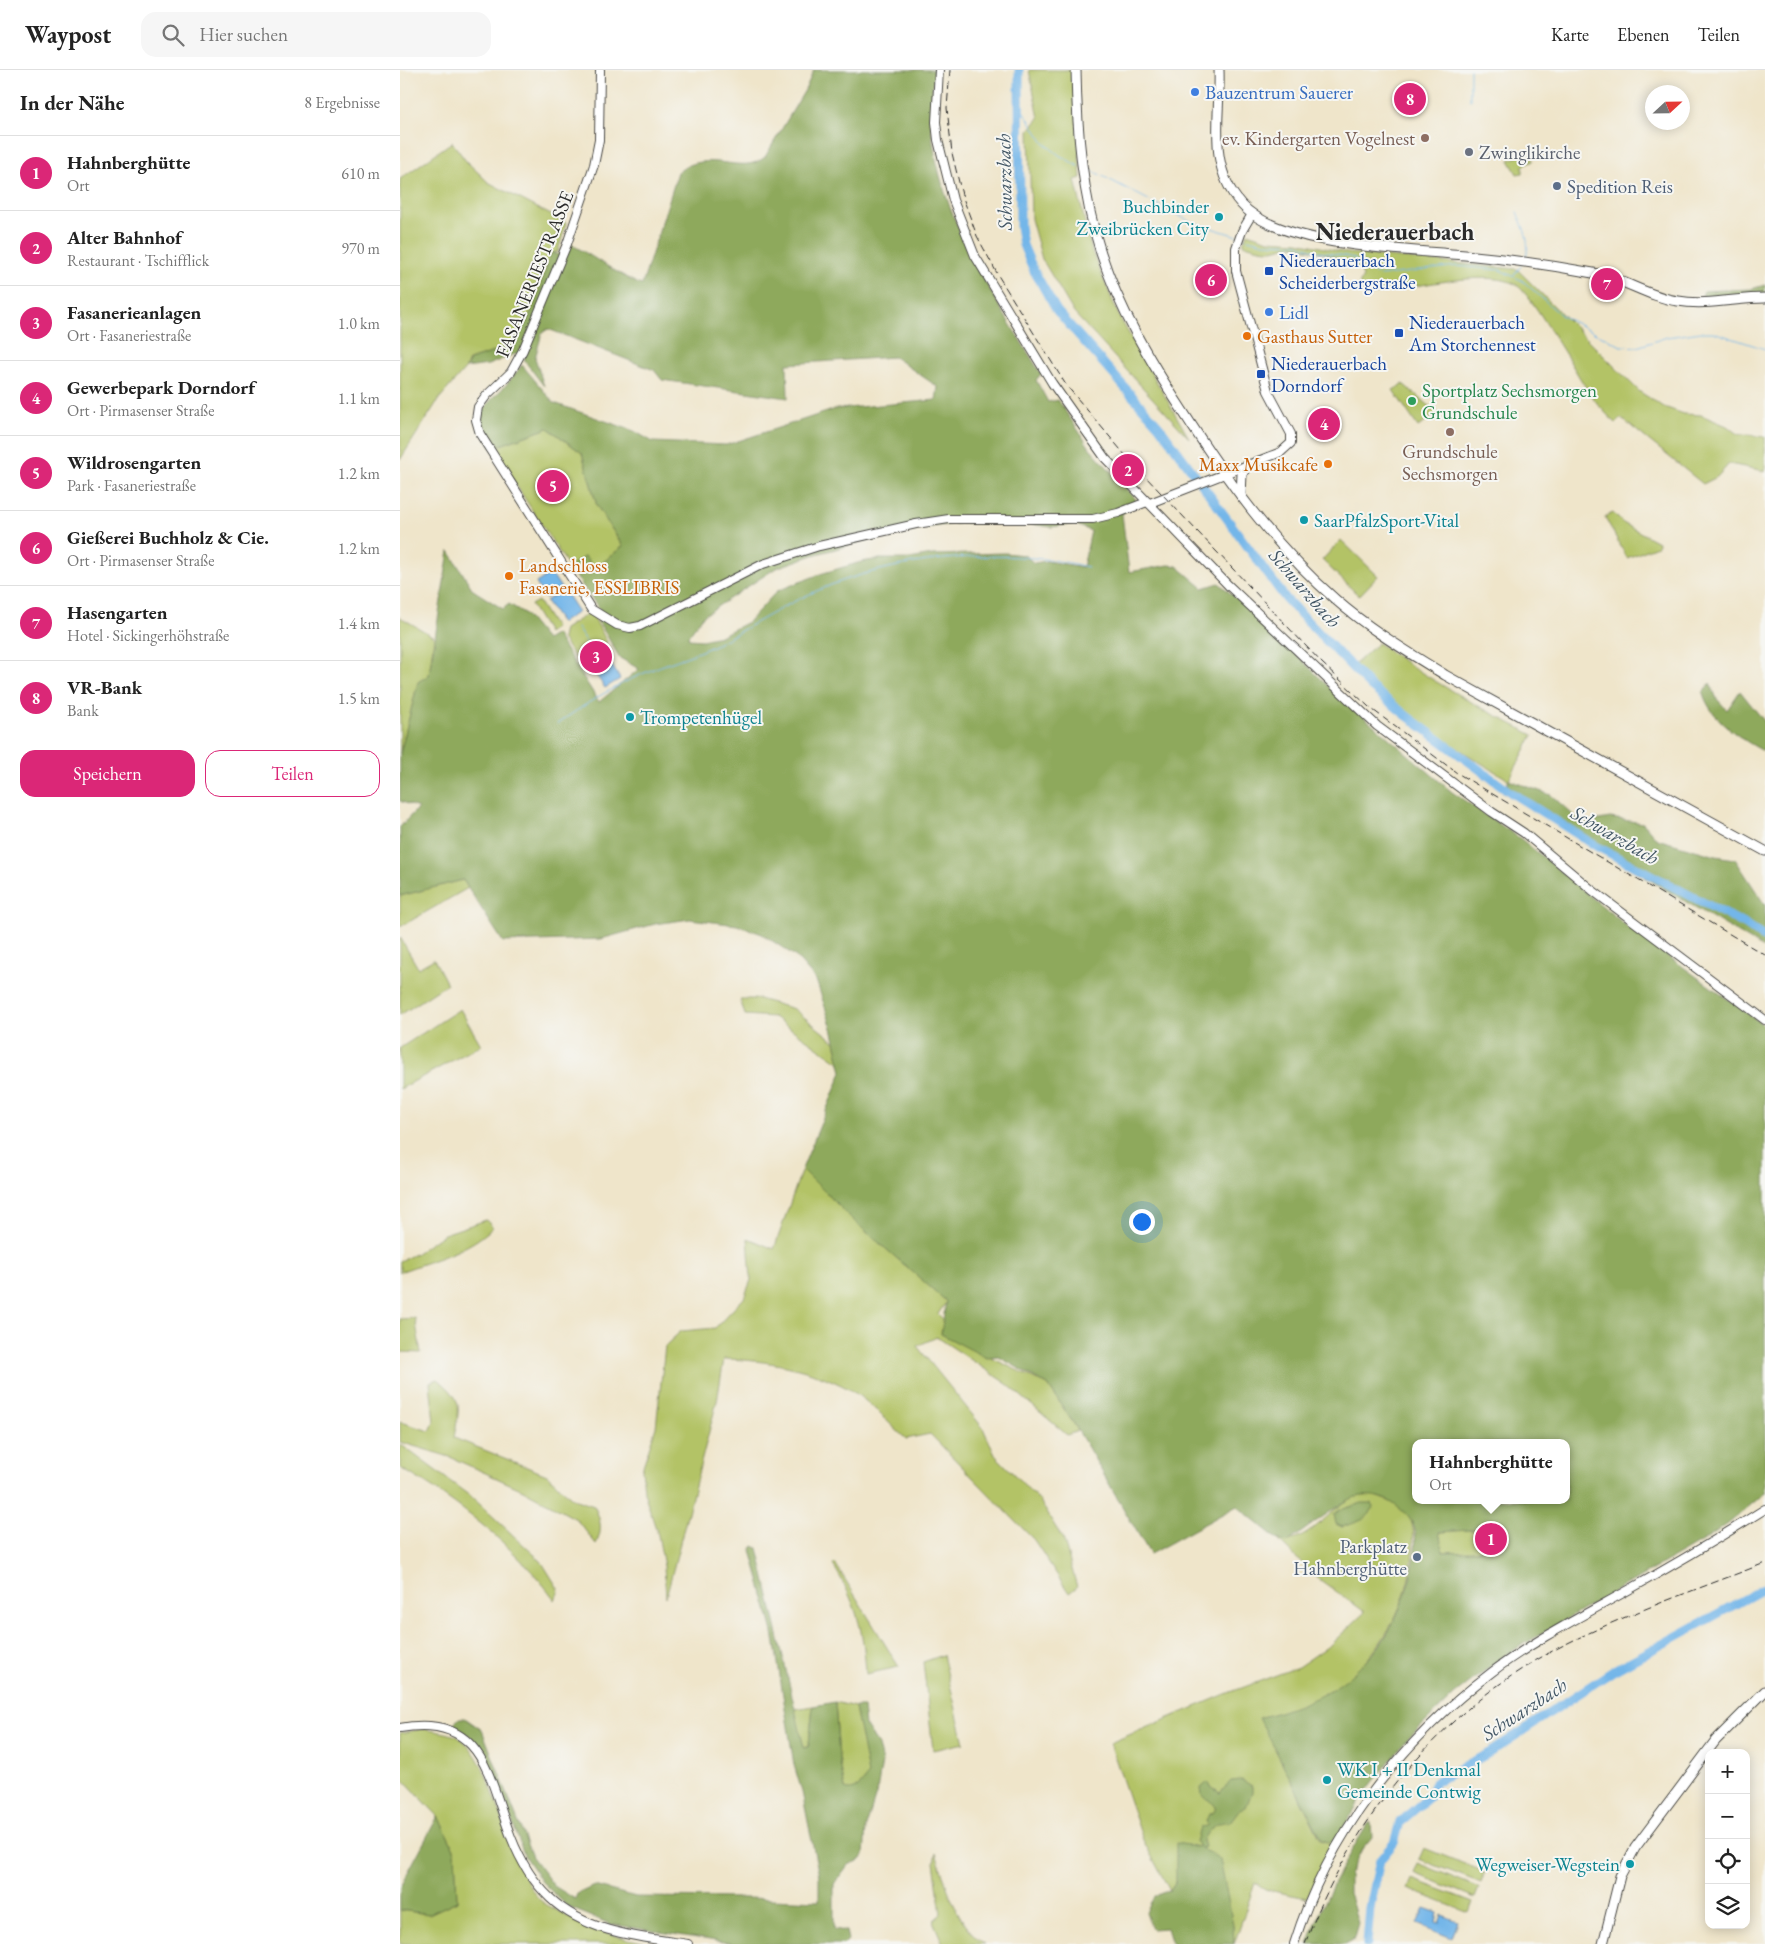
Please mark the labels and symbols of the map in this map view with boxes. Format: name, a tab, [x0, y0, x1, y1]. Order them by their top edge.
place label: Bauzentrum Sauerer	[1205, 80, 1354, 105]
pin: 8	[1394, 80, 1426, 118]
north arrow	[1645, 85, 1690, 130]
marker: Bauzentrum Sauerer	[1189, 86, 1201, 98]
place label: ev. Kindergarten Vogelnest	[1222, 126, 1415, 151]
marker: ev. Kindergarten Vogelnest	[1419, 132, 1431, 144]
water label: Schwarzbach	[990, 133, 1018, 232]
place label: Zwinglikirche	[1479, 140, 1580, 165]
marker: Zwinglikirche	[1463, 146, 1475, 158]
place label: Spedition Reis	[1567, 174, 1673, 199]
marker: Spedition Reis	[1551, 180, 1563, 192]
street label: FASANERIESTRASSE	[490, 187, 579, 361]
place label: Buchbinder Zweibrücken City	[1076, 194, 1210, 241]
marker: Buchbinder Zweibrücken City	[1213, 211, 1225, 223]
district label: Niederauerbach	[1316, 216, 1475, 247]
place label: Niederauerbach Scheiderbergstraße	[1279, 248, 1416, 295]
pin: 6	[1195, 261, 1227, 299]
marker: Niederauerbach Scheiderbergstraße	[1263, 265, 1275, 277]
pin: 7	[1591, 265, 1623, 303]
place label: Lidl	[1279, 300, 1309, 325]
marker: Lidl	[1263, 306, 1275, 318]
place label: Niederauerbach Am Storchennest	[1408, 310, 1536, 357]
place label: Gasthaus Sutter	[1257, 324, 1373, 349]
marker: Niederauerbach Am Storchennest	[1393, 327, 1405, 339]
marker: Gasthaus Sutter	[1241, 330, 1253, 342]
place label: Niederauerbach Dorndorf	[1271, 351, 1387, 398]
marker: Niederauerbach Dorndorf	[1255, 368, 1267, 380]
place label: Sportplatz Sechsmorgen Grundschule	[1422, 378, 1597, 425]
marker: Sportplatz Sechsmorgen Grundschule	[1406, 395, 1418, 407]
pin: 4	[1308, 405, 1340, 443]
marker: Grundschule Sechsmorgen	[1444, 426, 1456, 438]
place label: Grundschule Sechsmorgen	[1402, 439, 1498, 486]
pin: 2	[1112, 451, 1144, 489]
place label: Maxx Musikcafe	[1199, 452, 1318, 477]
marker: Maxx Musikcafe	[1322, 458, 1334, 470]
pin: 5	[537, 467, 569, 505]
place label: SaarPfalzSport-Vital	[1314, 508, 1460, 533]
marker: SaarPfalzSport-Vital	[1298, 514, 1310, 526]
water label: Schwarzbach	[1263, 542, 1347, 633]
place label: Landschloss Fasanerie, ESSLIBRIS	[519, 553, 680, 600]
marker: Landschloss Fasanerie, ESSLIBRIS	[503, 570, 515, 582]
pin: 3	[580, 638, 612, 676]
place label: Trompetenhügel	[640, 705, 763, 730]
marker: Trompetenhügel	[624, 711, 636, 723]
water label: Schwarzbach	[1566, 799, 1664, 871]
your location	[1129, 1209, 1155, 1235]
pin: 1	[1475, 1520, 1507, 1558]
place label: Parkplatz Hahnberghütte	[1293, 1534, 1408, 1581]
marker: Parkplatz Hahnberghütte	[1411, 1551, 1423, 1563]
water label: Schwarzbach	[1475, 1672, 1572, 1747]
place label: WK I + II Denkmal Gemeinde Contwig	[1337, 1757, 1482, 1804]
marker: WK I + II Denkmal Gemeinde Contwig	[1321, 1774, 1333, 1786]
place label: Wegweiser-Wegstein	[1475, 1852, 1620, 1877]
marker: Wegweiser-Wegstein	[1624, 1858, 1636, 1870]

